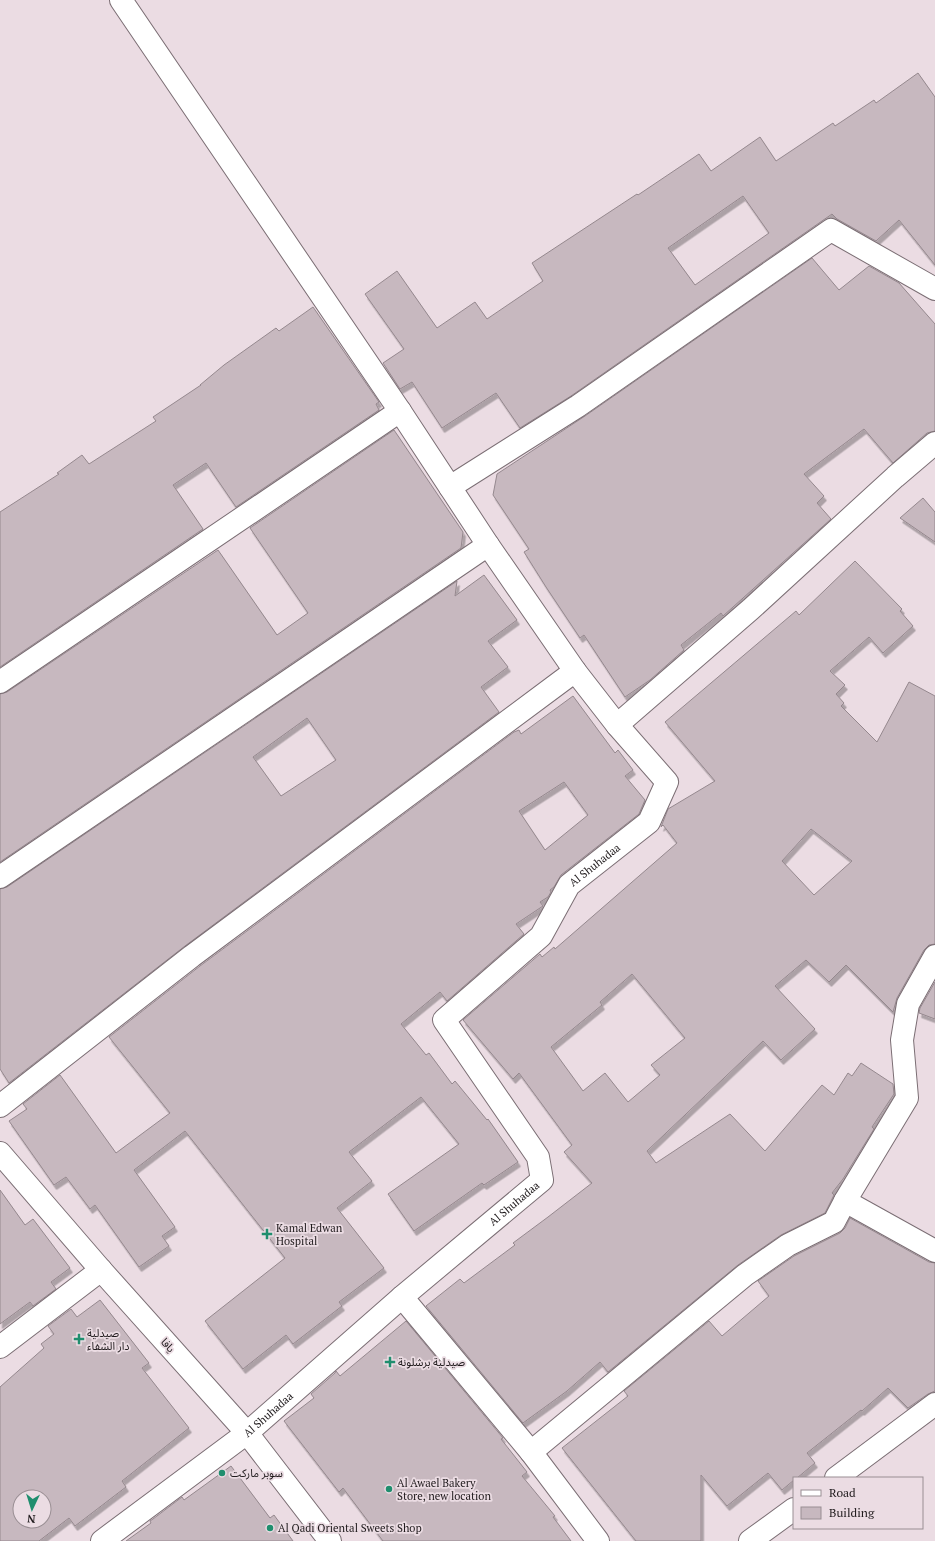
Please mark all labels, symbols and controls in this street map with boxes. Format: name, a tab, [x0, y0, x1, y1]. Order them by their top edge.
street label: Al Shuhadaa	[566, 840, 623, 889]
street label: Al Shuhadaa	[486, 1178, 542, 1228]
place label: Kamal Edwan Hospital	[276, 1221, 343, 1248]
marker: Kamal Edwan Hospital	[261, 1228, 273, 1240]
place label: صيدلية دار الشفاء	[87, 1326, 130, 1353]
marker: صيدلية دار الشفاء	[74, 1334, 84, 1344]
street label: يافا	[158, 1335, 178, 1355]
place label: صيدلية برشلونة	[398, 1355, 465, 1369]
marker: صيدلية برشلونة	[385, 1357, 395, 1367]
street label: Al Shuhadaa	[240, 1389, 296, 1440]
place label: سوبر ماركت	[230, 1466, 283, 1480]
marker: سوبر ماركت	[217, 1468, 227, 1478]
place label: Al Awael Bakery Store, new location	[397, 1476, 491, 1503]
legend	[793, 1477, 923, 1529]
marker: Al Awael Bakery Store, new location	[384, 1484, 394, 1494]
text: Road	[829, 1485, 856, 1500]
north arrow	[12, 1489, 52, 1529]
text: Building	[829, 1505, 875, 1520]
text: N	[26, 1512, 36, 1526]
place label: Al Qadi Oriental Sweets Shop	[278, 1521, 422, 1535]
marker: Al Qadi Oriental Sweets Shop	[265, 1523, 275, 1533]

